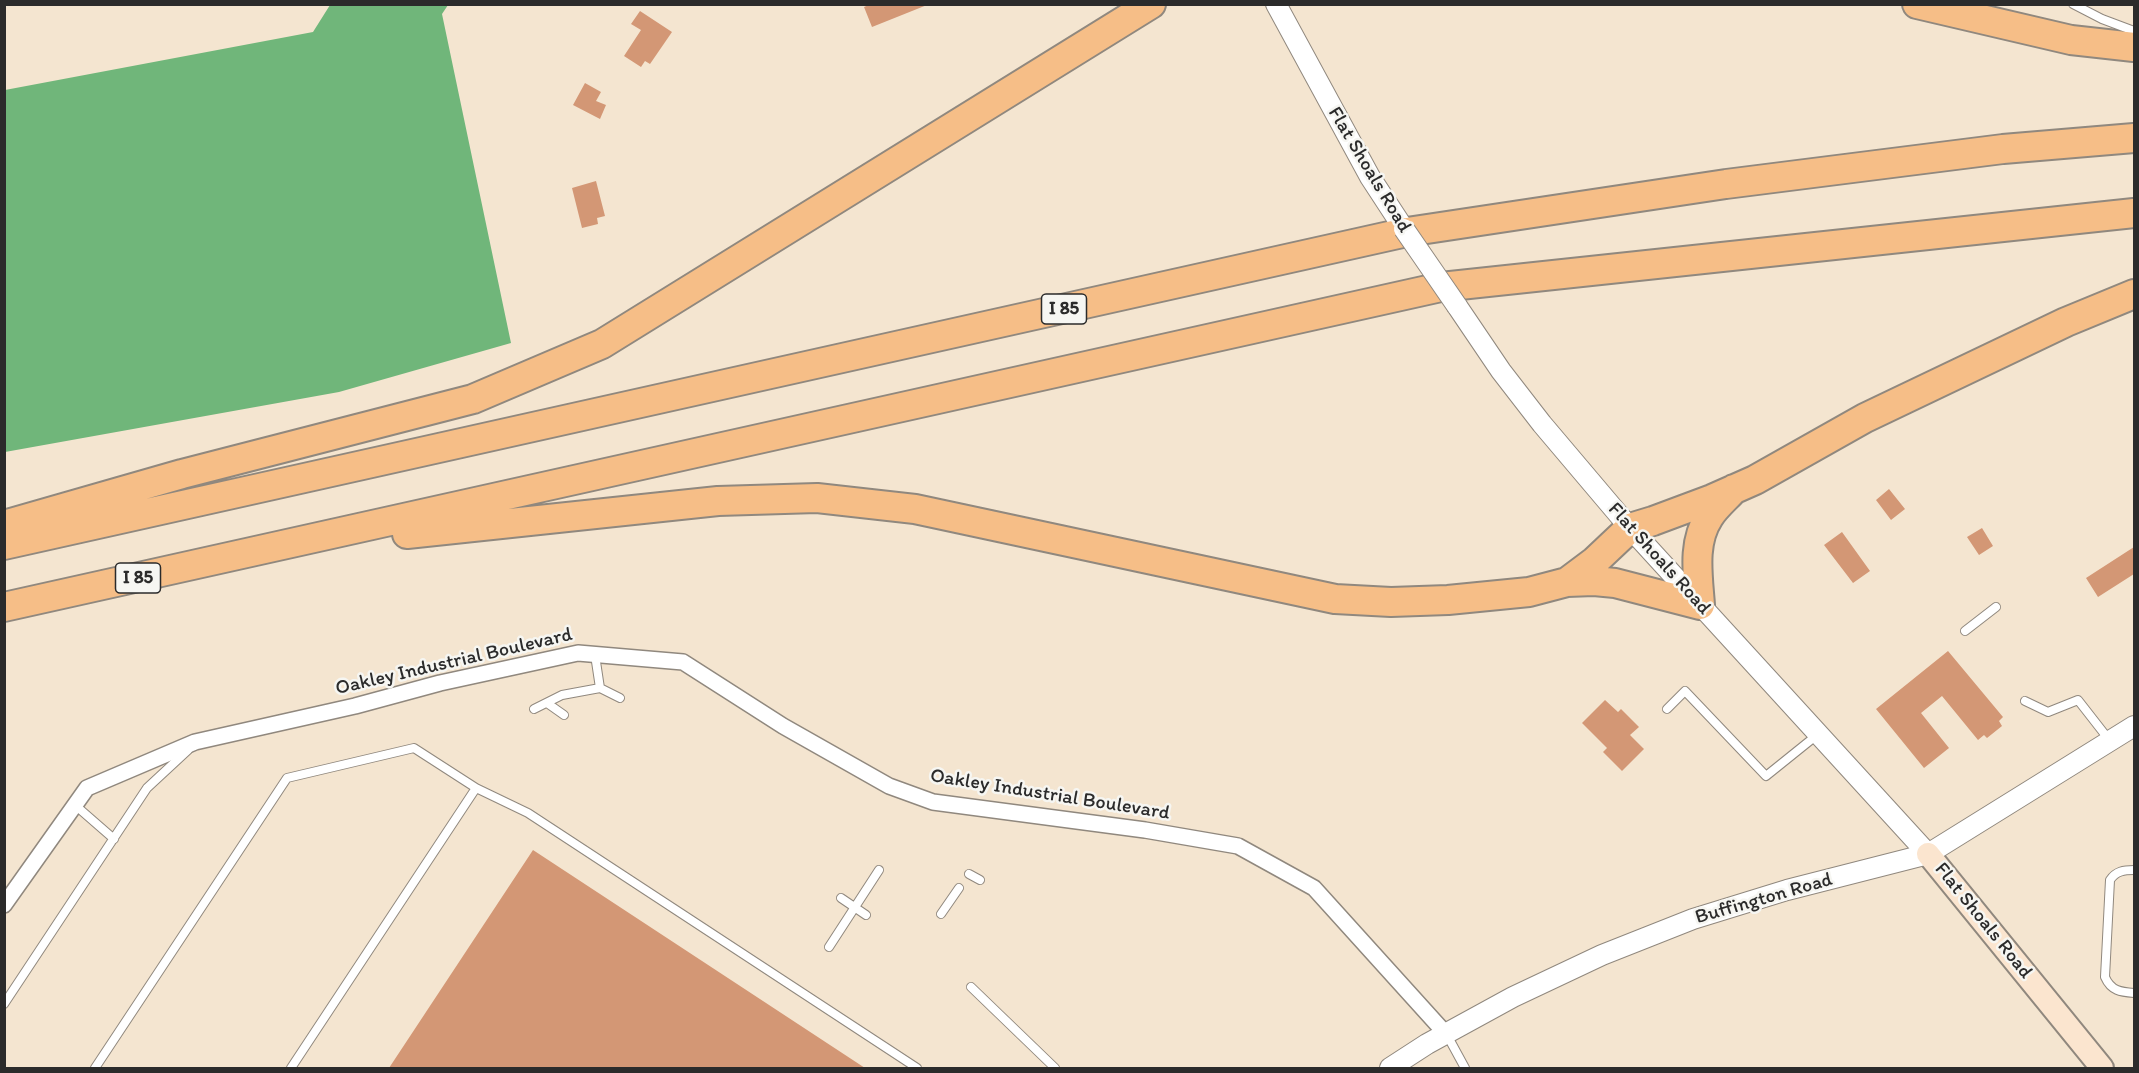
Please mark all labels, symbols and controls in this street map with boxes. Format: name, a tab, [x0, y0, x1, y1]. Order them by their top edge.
street label: Flat Shoals Road	[1322, 103, 1416, 237]
road number: I 85	[1042, 294, 1086, 324]
street label: Flat Shoals Road	[1602, 498, 1716, 620]
road number: I 85	[116, 563, 160, 593]
street label: Oakley Industrial Boulevard	[333, 623, 575, 701]
street label: Oakley Industrial Boulevard	[928, 764, 1172, 826]
street label: Flat Shoals Road	[1929, 858, 2037, 984]
street label: Buffington Road	[1693, 868, 1835, 930]

